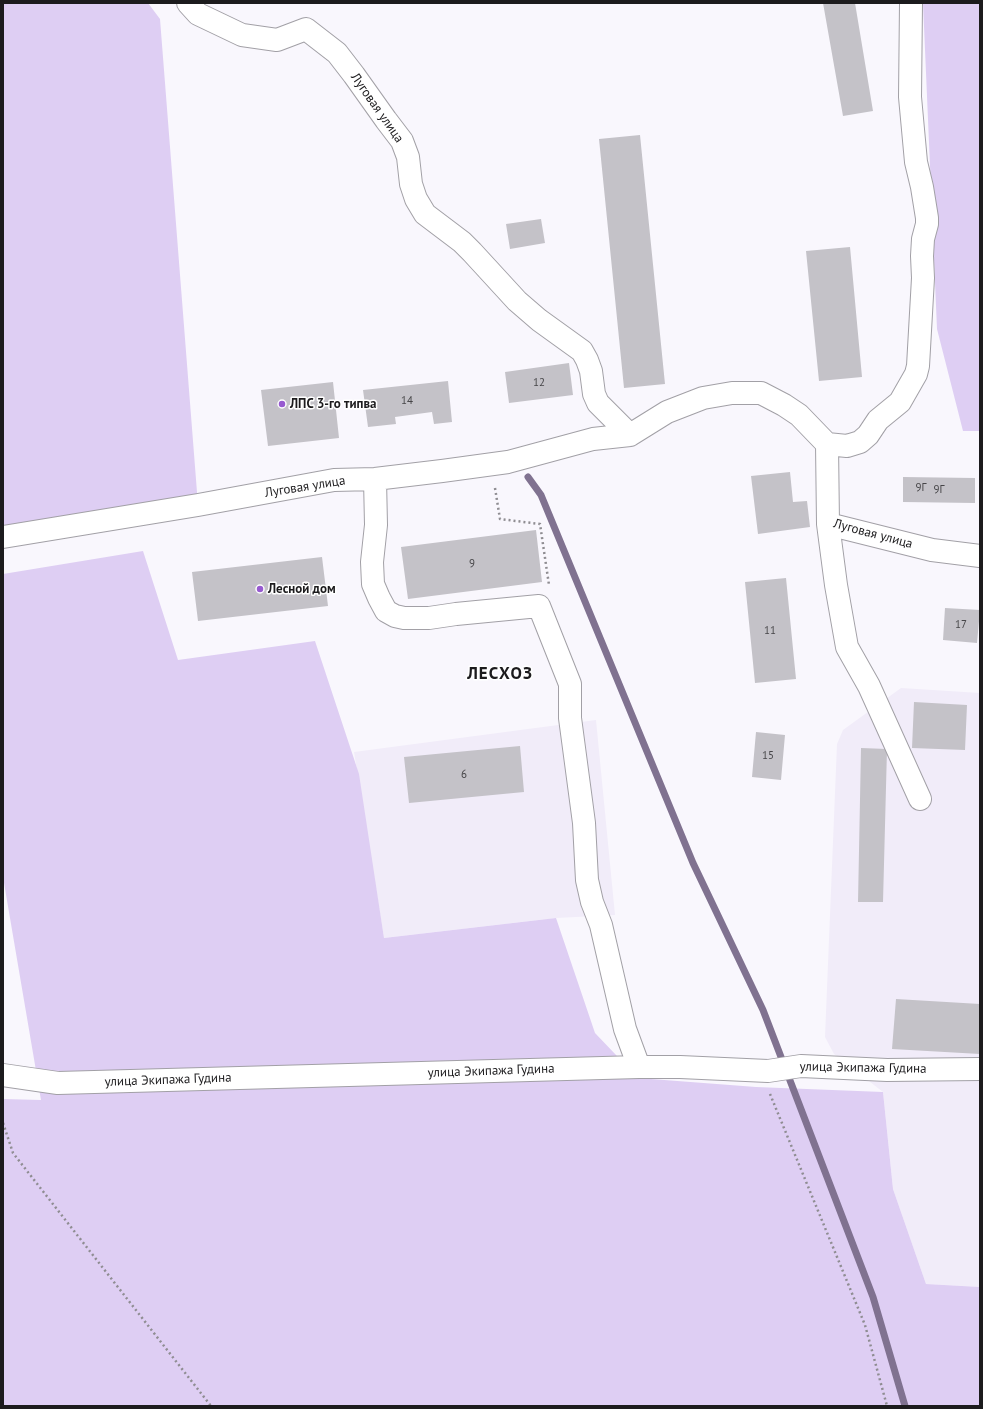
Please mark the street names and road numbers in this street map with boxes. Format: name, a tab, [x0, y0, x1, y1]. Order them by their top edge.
street label: Луговая улица	[347, 70, 407, 146]
street label: Луговая улица	[264, 473, 346, 501]
street label: Луговая улица	[832, 516, 914, 552]
street label: улица Экипажа Гудина	[799, 1059, 927, 1077]
street label: улица Экипажа Гудина	[427, 1061, 555, 1081]
street label: улица Экипажа Гудина	[104, 1070, 232, 1090]

